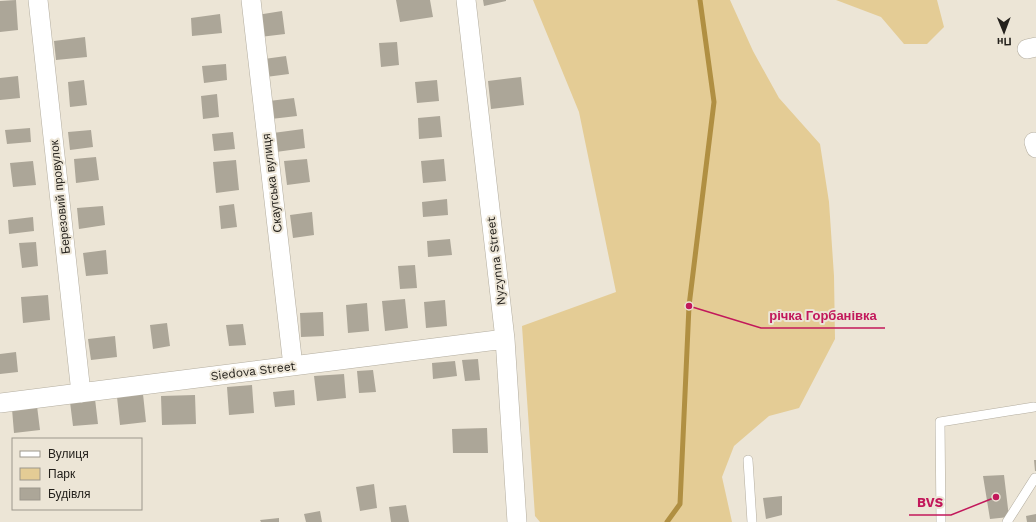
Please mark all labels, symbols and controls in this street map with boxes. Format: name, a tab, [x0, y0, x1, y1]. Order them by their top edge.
north arrow	[984, 12, 1024, 52]
text: Пн	[997, 35, 1012, 48]
street label: Скаутська вулиця	[259, 133, 285, 233]
street label: Березовий провулок	[47, 139, 73, 255]
street label: Nyzynna Street	[484, 216, 508, 306]
callout: річка Горбанівка	[761, 303, 885, 328]
text: річка Горбанівка	[769, 308, 878, 323]
street label: Siedova Street	[210, 359, 296, 383]
legend	[12, 438, 142, 510]
text: Вулиця	[48, 447, 89, 461]
text: Парк	[48, 467, 76, 481]
text: Будівля	[48, 487, 90, 501]
callout: BVS	[909, 490, 951, 515]
text: BVS	[917, 495, 944, 510]

